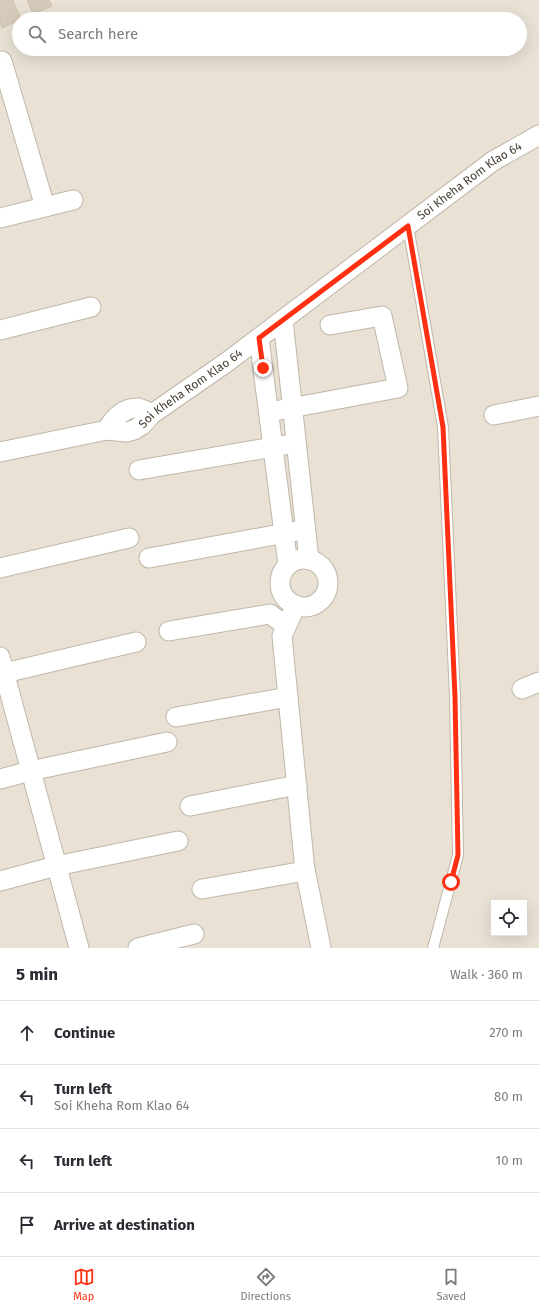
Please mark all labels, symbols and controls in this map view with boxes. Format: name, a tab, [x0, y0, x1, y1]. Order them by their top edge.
search box	[12, 12, 527, 56]
icon: search	[26, 23, 48, 45]
text: Search here	[58, 25, 138, 43]
street label: Soi Kheha Rom Klao 64	[414, 139, 525, 223]
street label: Soi Kheha Rom Klao 64	[136, 346, 246, 431]
route end	[254, 359, 272, 377]
route start	[442, 873, 460, 891]
map controls	[491, 900, 527, 936]
button: locate	[491, 900, 527, 936]
text: 5 min	[16, 964, 58, 985]
text: Walk · 360 m	[450, 967, 523, 982]
icon: ahead	[16, 1022, 38, 1044]
text: Continue	[54, 1024, 115, 1042]
text: 270 m	[489, 1025, 523, 1040]
text: Turn left	[54, 1080, 112, 1098]
icon: left	[16, 1086, 38, 1108]
text: 80 m	[494, 1089, 523, 1104]
text: Soi Kheha Rom Klao 64	[54, 1098, 190, 1113]
icon: left	[16, 1150, 38, 1172]
text: Turn left	[54, 1152, 112, 1170]
text: 10 m	[496, 1153, 523, 1168]
icon: arrive	[16, 1214, 38, 1236]
text: Arrive at destination	[54, 1216, 195, 1234]
tab: Map	[73, 1266, 95, 1303]
tab: Directions	[240, 1266, 291, 1303]
tab: Saved	[436, 1266, 466, 1303]

